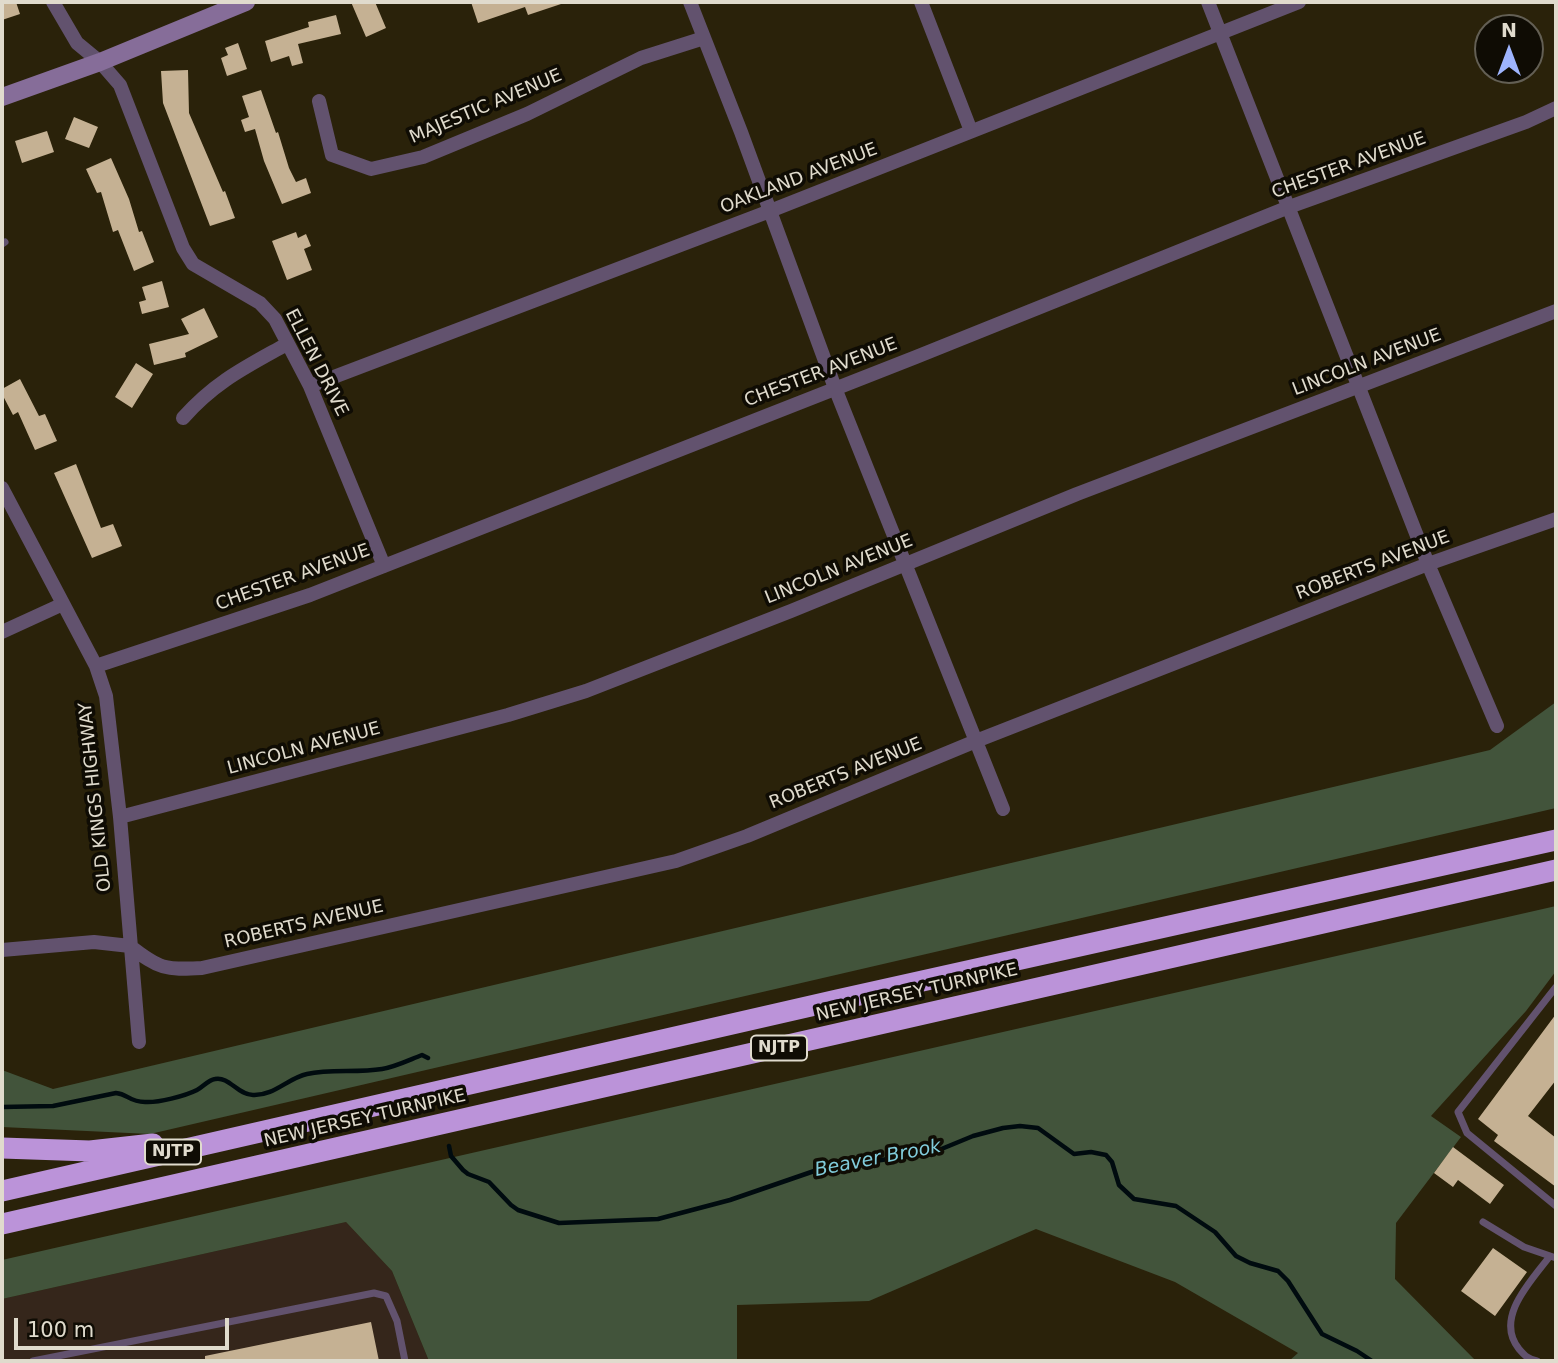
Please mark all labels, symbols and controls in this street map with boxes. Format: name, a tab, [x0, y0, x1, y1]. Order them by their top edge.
north arrow	[1474, 14, 1544, 84]
text: N	[1501, 19, 1517, 41]
street label: MAJESTIC AVENUE	[407, 65, 565, 149]
street label: CHESTER AVENUE	[1269, 128, 1429, 204]
street label: OAKLAND AVENUE	[717, 139, 881, 219]
street label: ELLEN DRIVE	[280, 306, 352, 420]
street label: LINCOLN AVENUE	[1290, 325, 1444, 401]
street label: CHESTER AVENUE	[741, 334, 901, 412]
street label: ROBERTS AVENUE	[1293, 527, 1453, 605]
street label: LINCOLN AVENUE	[762, 530, 916, 610]
street label: CHESTER AVENUE	[213, 540, 373, 616]
street label: OLD KINGS HIGHWAY	[75, 701, 117, 893]
street label: LINCOLN AVENUE	[225, 718, 383, 780]
street label: ROBERTS AVENUE	[767, 734, 925, 814]
street label: ROBERTS AVENUE	[222, 896, 386, 954]
street label: NEW JERSEY TURNPIKE	[814, 959, 1020, 1027]
road number: NJTP	[751, 1036, 807, 1060]
street label: NEW JERSEY TURNPIKE	[262, 1085, 468, 1153]
water label: Beaver Brook	[813, 1136, 943, 1182]
road number: NJTP	[145, 1140, 201, 1164]
scale bar	[18, 1304, 233, 1348]
text: 100 m	[27, 1318, 94, 1342]

